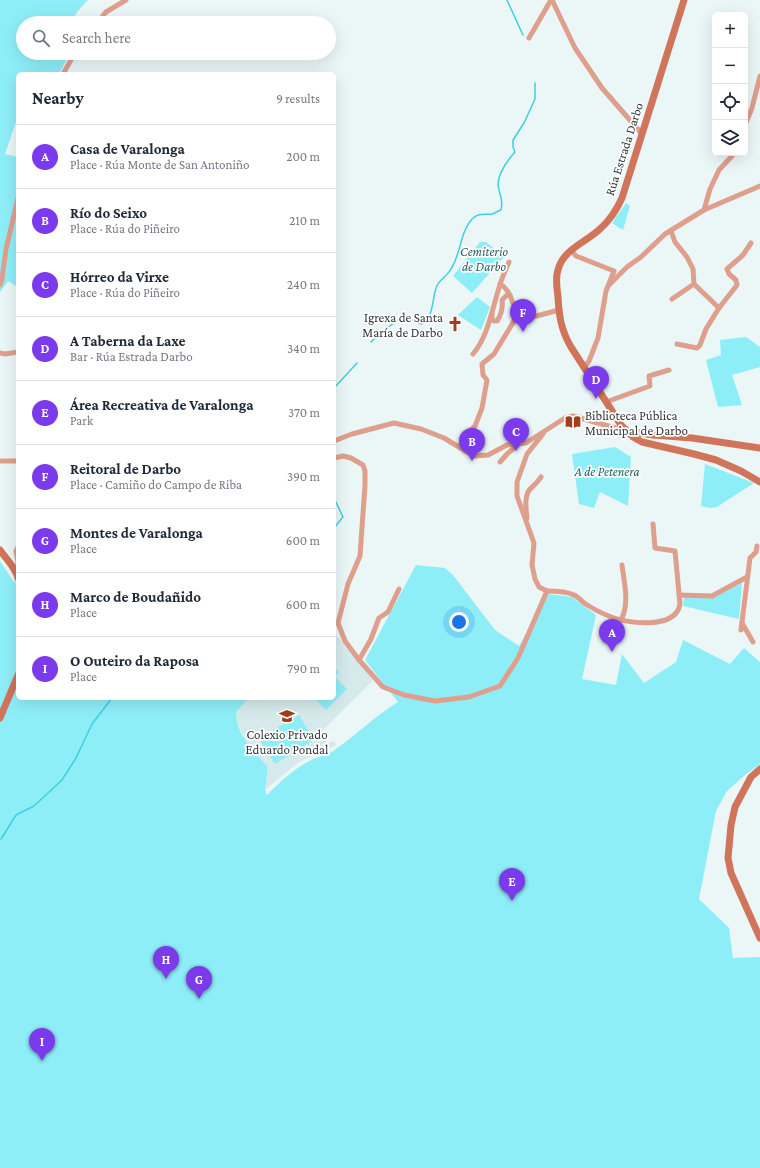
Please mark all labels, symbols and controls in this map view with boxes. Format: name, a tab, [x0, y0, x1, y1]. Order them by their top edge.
map controls	[712, 12, 748, 156]
button: +	[712, 12, 748, 48]
search box	[16, 16, 336, 60]
icon: search	[30, 27, 52, 49]
text: Search here	[62, 30, 131, 46]
button: −	[712, 48, 748, 84]
button: locate	[712, 84, 748, 120]
text: Nearby	[32, 89, 84, 108]
text: 9 results	[276, 91, 320, 106]
street label: Rúa Estrada Darbo	[602, 101, 646, 197]
button: layers	[712, 120, 748, 156]
text: Casa de Varalonga	[70, 141, 185, 157]
text: A	[41, 149, 49, 164]
text: 200 m	[286, 149, 320, 164]
text: Place · Rúa Monte de San Antoniño	[70, 157, 249, 172]
text: Río do Seixo	[70, 205, 147, 221]
text: B	[41, 213, 49, 228]
text: 210 m	[289, 213, 320, 228]
text: Place · Rúa do Piñeiro	[70, 221, 180, 236]
park label: Cemiterio de Darbo	[460, 244, 508, 274]
text: Hórreo da Virxe	[70, 269, 169, 285]
text: C	[41, 277, 49, 292]
text: 240 m	[287, 277, 320, 292]
text: Place · Rúa do Piñeiro	[70, 285, 180, 300]
pin: F	[510, 299, 536, 332]
place label: Igrexa de Santa María de Darbo	[362, 310, 443, 340]
church icon: Igrexa de Santa María de Darbo	[446, 315, 464, 333]
text: A Taberna da Laxe	[70, 333, 186, 349]
text: D	[41, 341, 49, 356]
text: 340 m	[287, 341, 320, 356]
text: Bar · Rúa Estrada Darbo	[70, 349, 193, 364]
pin: D	[583, 366, 609, 399]
text: Área Recreativa de Varalonga	[70, 397, 254, 413]
text: E	[41, 405, 49, 420]
text: 370 m	[288, 405, 320, 420]
place label: Biblioteca Pública Municipal de Darbo	[585, 408, 688, 438]
text: Park	[70, 413, 93, 428]
library icon: Biblioteca Pública Municipal de Darbo	[564, 413, 582, 431]
pin: C	[503, 418, 529, 451]
pin: B	[459, 428, 485, 461]
text: Reitoral de Darbo	[70, 461, 181, 477]
park label: A de Petenera	[573, 464, 640, 479]
text: F	[42, 469, 48, 484]
text: 390 m	[287, 469, 320, 484]
text: Place · Camiño do Campo de Riba	[70, 477, 242, 492]
text: Montes de Varalonga	[70, 525, 203, 541]
text: G	[41, 533, 49, 548]
text: 600 m	[286, 533, 320, 548]
text: Place	[70, 541, 97, 556]
text: Marco de Boudañido	[70, 589, 201, 605]
text: H	[41, 597, 49, 612]
text: 600 m	[286, 597, 320, 612]
text: Place	[70, 605, 97, 620]
your location	[449, 612, 469, 632]
pin: A	[599, 619, 625, 652]
text: O Outeiro da Raposa	[70, 653, 199, 669]
text: I	[43, 661, 47, 676]
text: 790 m	[287, 661, 320, 676]
text: Place	[70, 669, 97, 684]
school or university icon: Colexio Privado Eduardo Pondal	[278, 707, 296, 725]
place label: Colexio Privado Eduardo Pondal	[246, 727, 329, 757]
pin: E	[499, 868, 525, 901]
pin: H	[153, 946, 179, 979]
pin: G	[186, 966, 212, 999]
pin: I	[29, 1028, 55, 1061]

